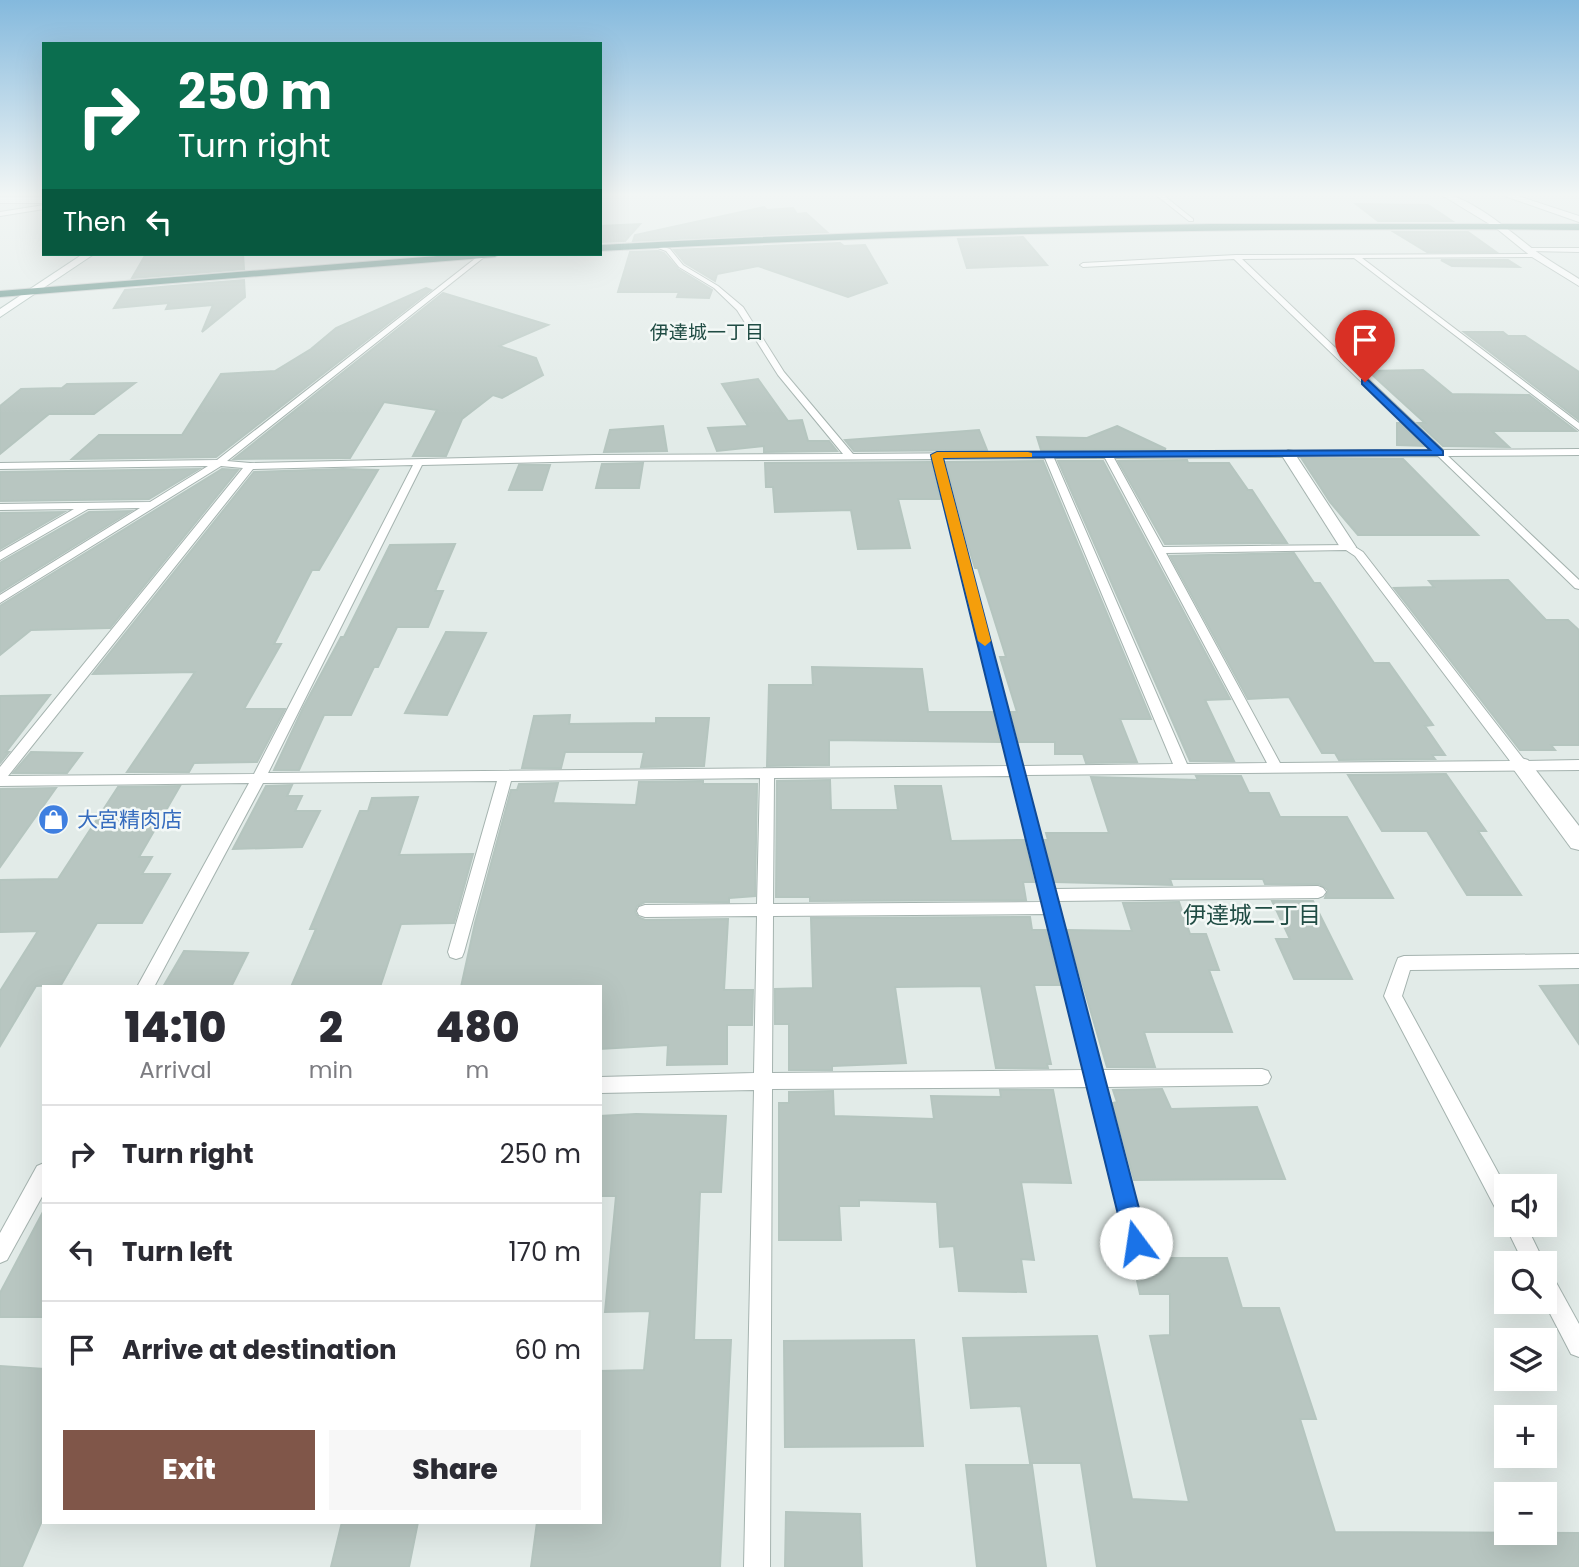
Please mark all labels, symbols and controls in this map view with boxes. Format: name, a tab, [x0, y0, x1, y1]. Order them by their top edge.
text: 250 m	[178, 58, 332, 126]
icon: right	[63, 70, 154, 161]
text: Turn right	[178, 123, 330, 168]
icon: left	[140, 203, 178, 241]
text: Then	[63, 204, 126, 240]
pin	[1335, 310, 1395, 382]
district label: 伊達城一丁目	[650, 319, 764, 346]
icon: arrive	[1346, 321, 1384, 359]
shop icon: 大宮精肉店	[37, 803, 71, 837]
place label: 大宮精肉店	[77, 805, 182, 834]
district label: 伊達城二丁目	[1183, 899, 1321, 931]
text: 14:10	[125, 998, 226, 1057]
text: 2	[319, 998, 343, 1057]
text: 480	[435, 998, 519, 1057]
text: Arrival	[139, 1054, 212, 1086]
text: min	[309, 1054, 353, 1086]
text: m	[466, 1054, 489, 1086]
icon: right	[63, 1135, 101, 1173]
text: Turn right	[122, 1136, 254, 1172]
text: 250 m	[500, 1136, 581, 1172]
map controls	[1494, 1174, 1557, 1545]
button: sound	[1494, 1174, 1557, 1237]
position arrow	[1099, 1206, 1173, 1280]
icon: left	[63, 1233, 101, 1271]
text: Turn left	[122, 1234, 233, 1270]
text: 170 m	[508, 1234, 581, 1270]
button: search	[1494, 1251, 1557, 1314]
button: layers	[1494, 1328, 1557, 1391]
icon: arrive	[63, 1331, 101, 1369]
text: Arrive at destination	[122, 1332, 397, 1368]
text: 60 m	[514, 1332, 581, 1368]
button: +	[1494, 1405, 1557, 1468]
button: Exit	[63, 1430, 315, 1510]
button: Share	[329, 1430, 581, 1510]
button: −	[1494, 1482, 1557, 1545]

